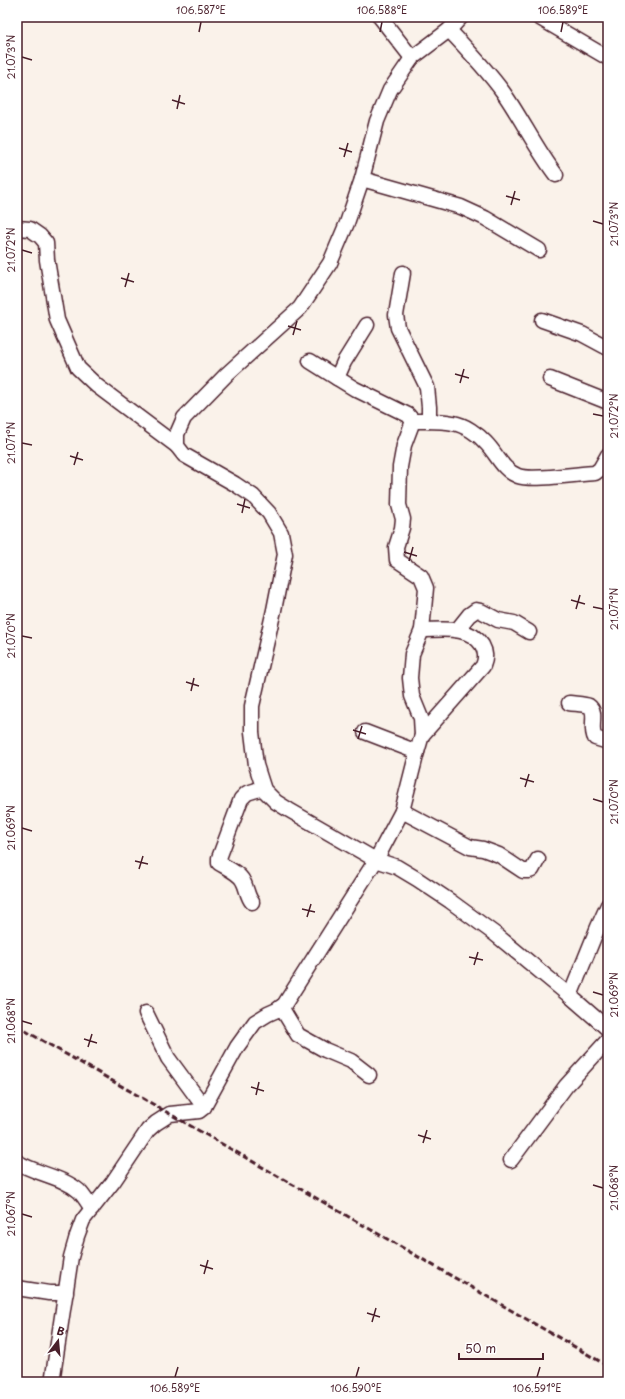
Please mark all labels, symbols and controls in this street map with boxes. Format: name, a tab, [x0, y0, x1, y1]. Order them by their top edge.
text: 106.587°E	[176, 2, 226, 17]
text: 106.588°E	[357, 2, 407, 17]
text: 106.589°E	[538, 2, 588, 17]
text: 21.073°N	[3, 34, 18, 79]
text: 21.073°N	[606, 201, 621, 246]
text: 21.072°N	[3, 227, 18, 273]
text: 21.072°N	[606, 393, 621, 439]
text: 21.071°N	[3, 422, 18, 464]
text: 21.071°N	[606, 588, 621, 630]
text: 21.070°N	[3, 613, 18, 659]
text: 21.070°N	[606, 779, 621, 825]
text: 21.069°N	[3, 805, 18, 851]
text: 21.069°N	[606, 972, 621, 1018]
text: 21.068°N	[3, 998, 18, 1044]
text: 21.068°N	[606, 1165, 621, 1211]
text: 21.067°N	[3, 1191, 18, 1237]
north arrow	[38, 1321, 78, 1361]
text: B	[55, 1322, 67, 1340]
scale bar	[459, 1335, 543, 1361]
text: 50 m	[465, 1339, 496, 1357]
text: 106.589°E	[150, 1380, 200, 1395]
text: 106.590°E	[330, 1380, 382, 1395]
text: 106.591°E	[513, 1380, 561, 1395]

